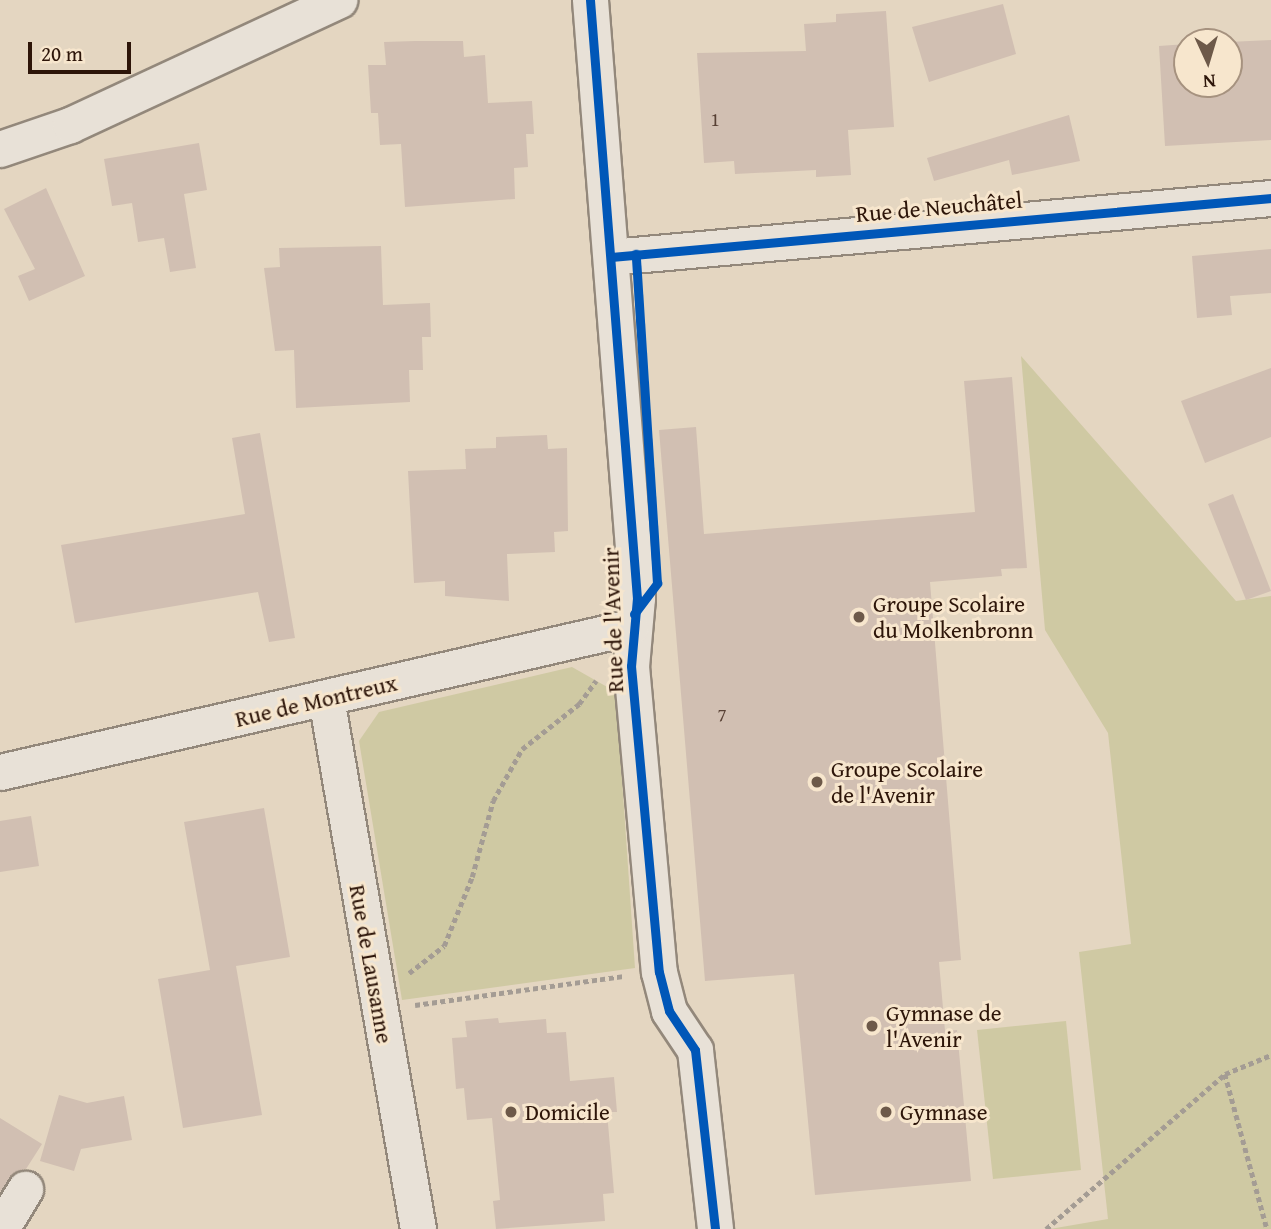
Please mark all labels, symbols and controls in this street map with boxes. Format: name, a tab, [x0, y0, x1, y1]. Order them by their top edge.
scale bar	[32, 28, 135, 72]
north arrow	[1173, 28, 1243, 98]
text: 20 m	[41, 38, 83, 69]
text: N	[1202, 68, 1217, 96]
house number: 1	[710, 109, 720, 131]
street label: Rue de Neuchâtel	[855, 186, 1023, 228]
street label: Rue de l'Avenir	[597, 547, 629, 693]
place label: Groupe Scolaire du Molkenbronn	[873, 590, 1033, 644]
marker: Groupe Scolaire du Molkenbronn	[851, 609, 867, 625]
street label: Rue de Montreux	[232, 669, 400, 733]
house number: 7	[717, 704, 727, 726]
place label: Groupe Scolaire de l'Avenir	[831, 755, 983, 809]
marker: Groupe Scolaire de l'Avenir	[809, 774, 825, 790]
street label: Rue de Lausanne	[343, 882, 399, 1046]
place label: Gymnase de l'Avenir	[886, 999, 1002, 1053]
marker: Gymnase de l'Avenir	[864, 1018, 880, 1034]
place label: Domicile	[525, 1098, 610, 1126]
place label: Gymnase	[900, 1098, 988, 1126]
marker: Domicile	[503, 1104, 519, 1120]
marker: Gymnase	[878, 1104, 894, 1120]

